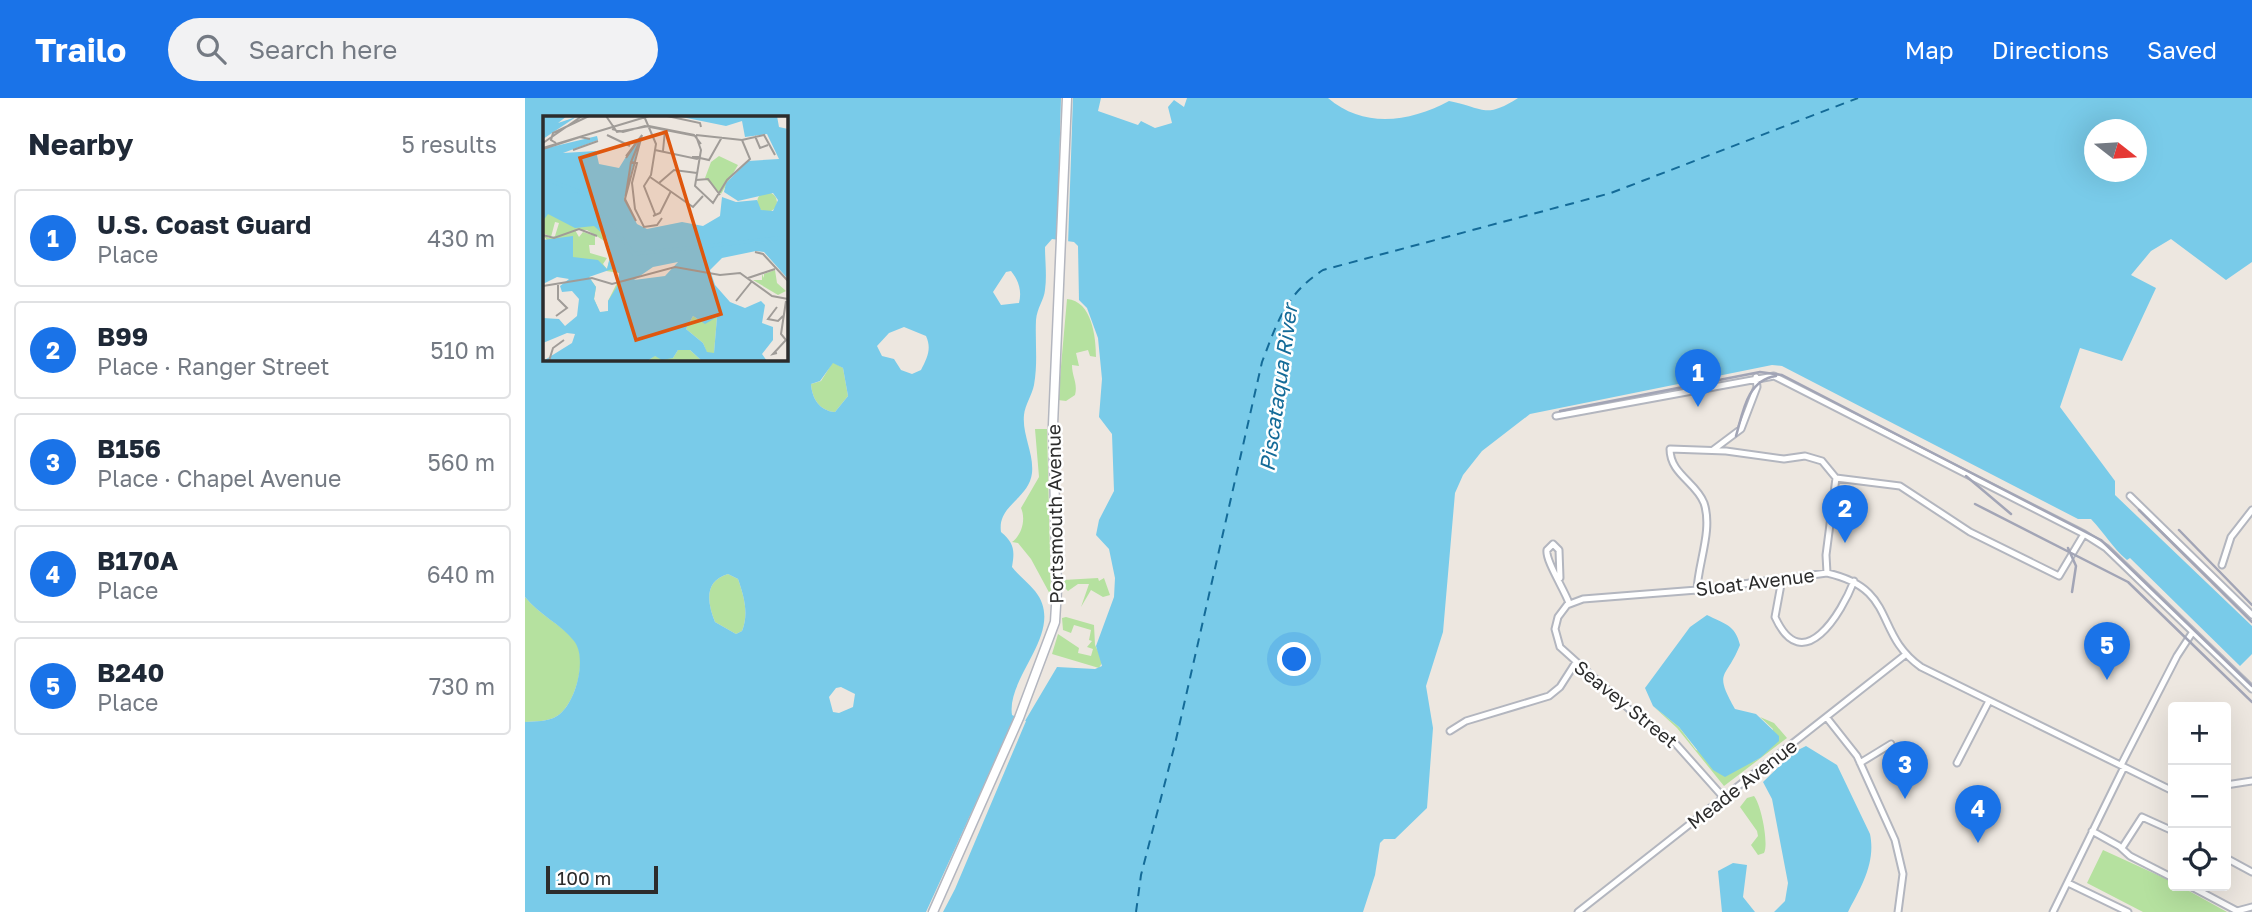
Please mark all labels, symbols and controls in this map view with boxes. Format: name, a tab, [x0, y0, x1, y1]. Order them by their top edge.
search box	[168, 18, 658, 81]
text: Trailo	[35, 30, 126, 69]
icon: search	[192, 30, 230, 68]
text: Search here	[248, 34, 397, 65]
text: Map	[1905, 35, 1954, 64]
text: Directions	[1992, 35, 2109, 64]
text: Saved	[2147, 35, 2217, 64]
inset map	[543, 116, 787, 360]
north arrow	[2084, 119, 2147, 182]
text: Nearby	[28, 126, 133, 162]
text: 5 results	[401, 130, 497, 158]
text: U.S. Coast Guard	[97, 209, 311, 240]
text: 1	[47, 224, 59, 252]
text: 430 m	[427, 224, 495, 252]
text: Place	[97, 240, 158, 268]
water label: Piscataqua River	[1253, 300, 1303, 473]
text: B99	[97, 321, 148, 352]
text: 2	[46, 336, 60, 364]
text: 510 m	[430, 336, 495, 364]
pin: 1	[1675, 349, 1721, 407]
text: Place · Ranger Street	[97, 352, 330, 380]
street label: Portsmouth Avenue	[1041, 424, 1068, 604]
text: B156	[97, 433, 161, 464]
text: 3	[46, 448, 60, 476]
text: 560 m	[427, 448, 495, 476]
text: Place · Chapel Avenue	[97, 464, 341, 492]
pin: 2	[1822, 485, 1868, 543]
text: B170A	[97, 545, 178, 576]
text: 4	[46, 560, 60, 588]
text: 640 m	[427, 560, 495, 588]
street label: Sloat Avenue	[1694, 563, 1816, 600]
text: Place	[97, 576, 158, 604]
pin: 5	[2084, 622, 2130, 680]
your location	[1277, 642, 1311, 676]
street label: Seavey Street	[1570, 655, 1683, 752]
text: B240	[97, 657, 164, 688]
text: 5	[46, 672, 60, 700]
text: 730 m	[429, 672, 495, 700]
text: Place	[97, 688, 158, 716]
map controls	[2168, 702, 2231, 891]
button: +	[2168, 702, 2231, 765]
street label: Meade Avenue	[1682, 734, 1801, 833]
pin: 3	[1882, 741, 1928, 799]
button: −	[2168, 765, 2231, 828]
pin: 4	[1955, 785, 2001, 843]
button: locate	[2168, 828, 2231, 891]
scale bar	[546, 863, 658, 895]
text: 100 m	[557, 866, 611, 889]

